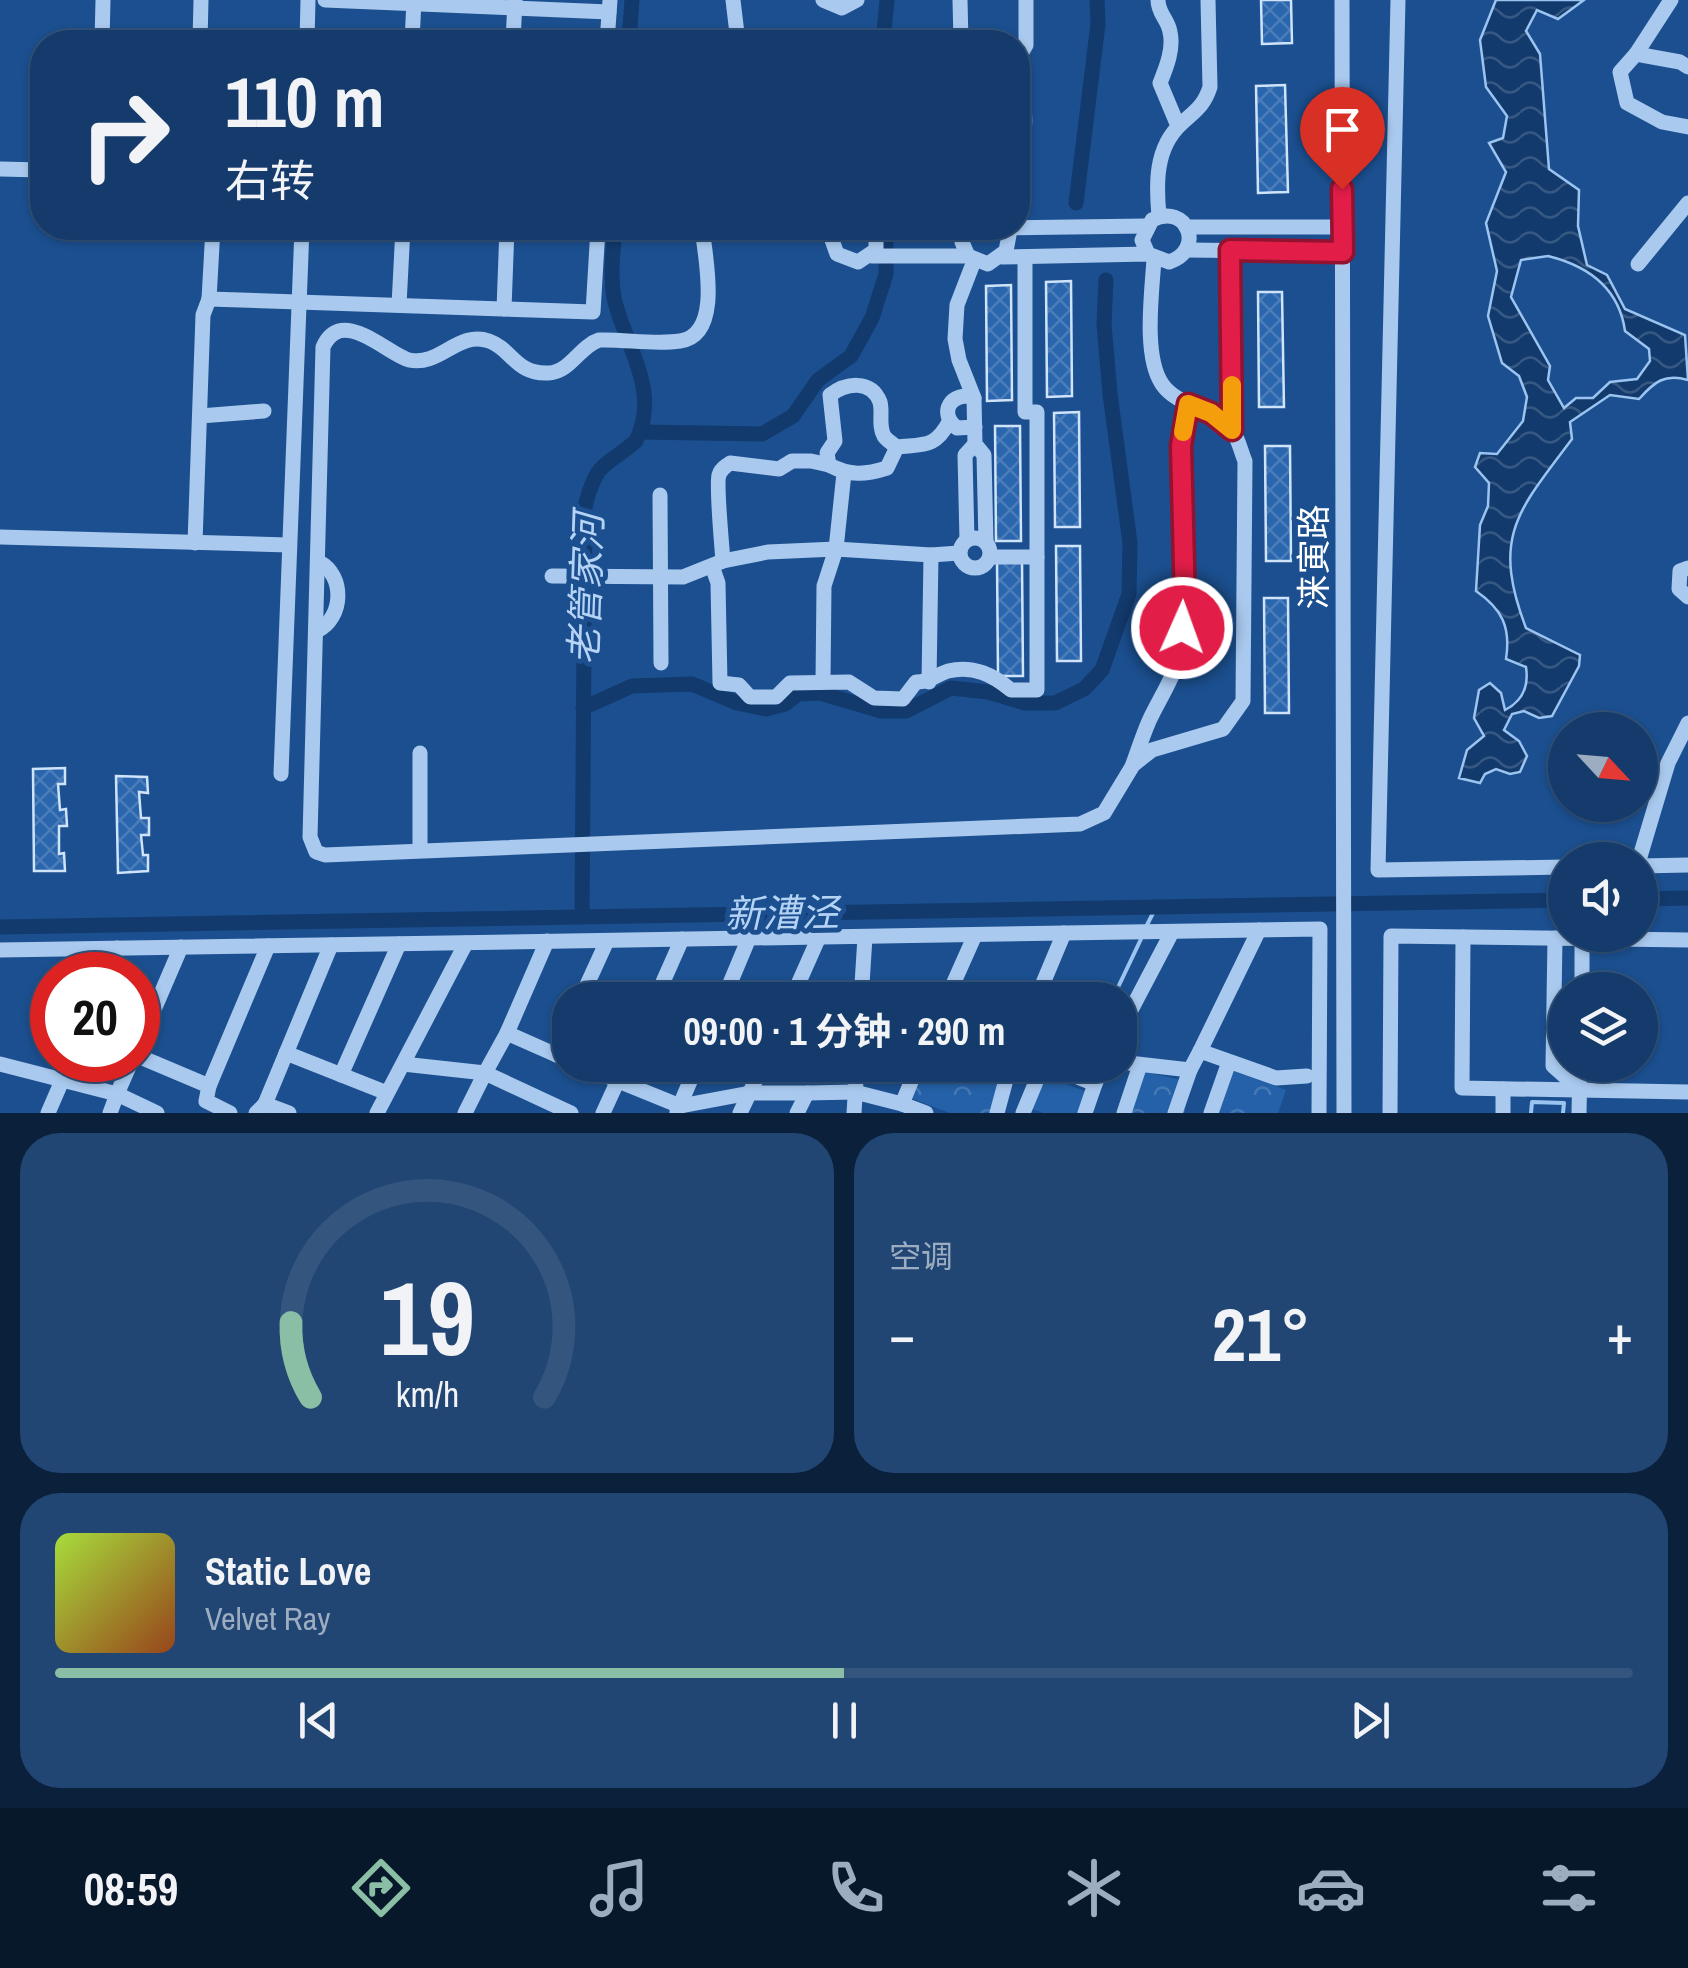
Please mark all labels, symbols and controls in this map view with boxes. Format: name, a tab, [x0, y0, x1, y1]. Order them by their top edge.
text: 110 m	[225, 55, 385, 149]
icon: right	[60, 70, 190, 200]
pin	[1300, 87, 1385, 190]
icon: arrive	[1315, 102, 1370, 157]
text: 右转	[225, 150, 315, 211]
street label: 涞寅路	[1290, 504, 1337, 610]
water label: 老管家河	[558, 505, 614, 666]
position arrow	[1130, 576, 1234, 680]
north arrow	[1548, 712, 1658, 822]
map controls	[1548, 712, 1658, 1082]
button: sound	[1548, 842, 1658, 952]
water label: 新漕泾	[725, 886, 842, 939]
speed limit sign: 20	[30, 952, 160, 1082]
button: layers	[1548, 972, 1658, 1082]
text: 09:00 · 1 分钟 · 290 m	[683, 1006, 1006, 1057]
text: 空调	[889, 1235, 953, 1278]
text: 19	[380, 1247, 474, 1387]
text: 21°	[1212, 1283, 1310, 1384]
text: −	[889, 1297, 915, 1371]
text: +	[1607, 1297, 1633, 1371]
text: km/h	[395, 1370, 459, 1418]
text: Static Love	[205, 1546, 371, 1597]
text: Velvet Ray	[205, 1597, 330, 1640]
icon: previous	[291, 1693, 346, 1748]
icon: pause	[817, 1693, 872, 1748]
icon: next	[1343, 1693, 1398, 1748]
icon: directions	[346, 1853, 416, 1923]
icon: music	[584, 1853, 654, 1923]
icon: phone	[821, 1853, 891, 1923]
icon: climate	[1059, 1853, 1129, 1923]
icon: car	[1296, 1853, 1366, 1923]
icon: filters	[1534, 1853, 1604, 1923]
text: 08:59	[84, 1858, 178, 1919]

